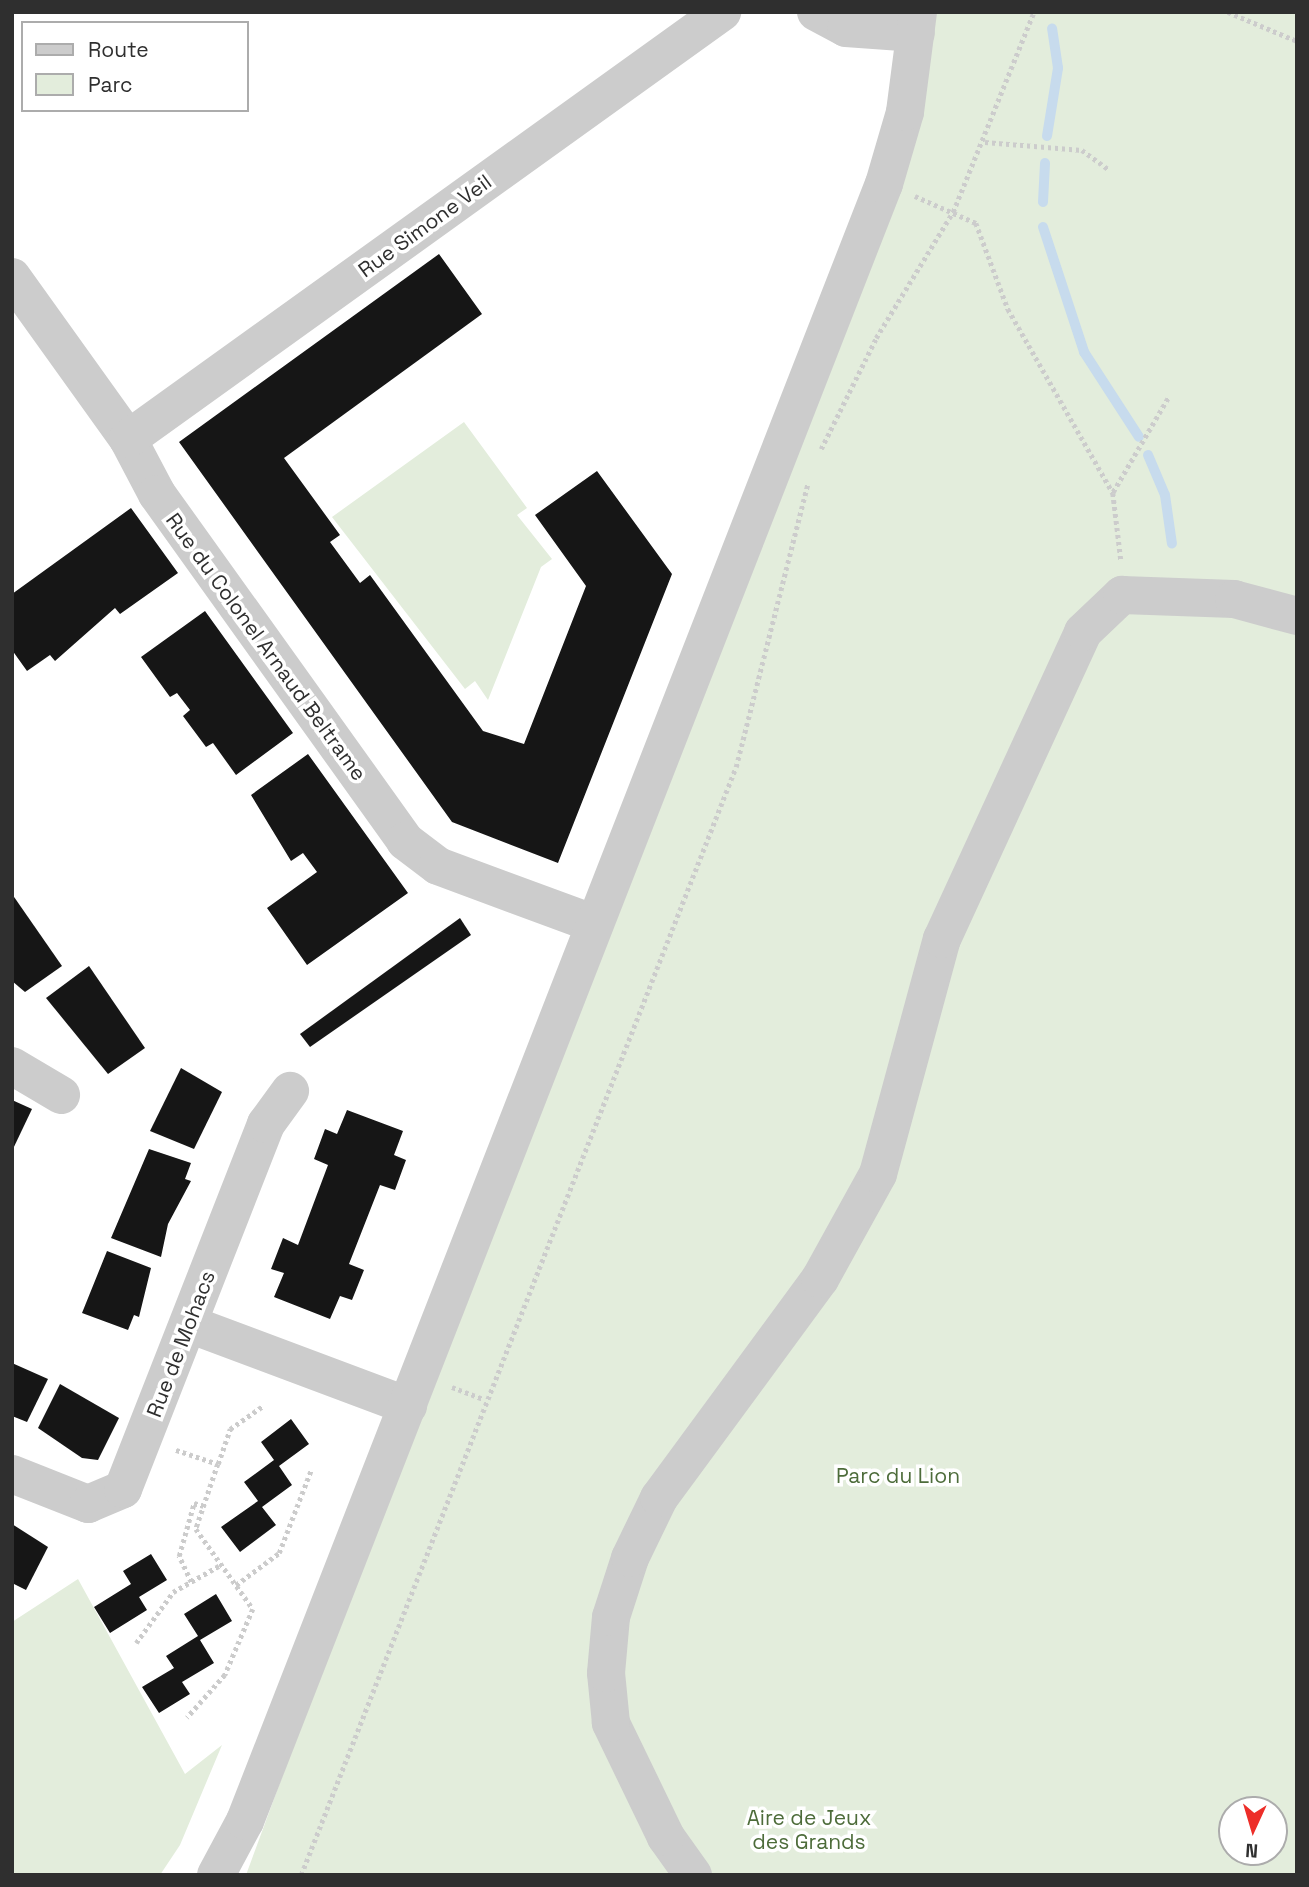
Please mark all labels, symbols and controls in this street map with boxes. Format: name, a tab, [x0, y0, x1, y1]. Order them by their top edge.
legend	[21, 21, 248, 112]
text: Route	[88, 36, 149, 63]
text: Parc	[88, 71, 133, 98]
street label: Rue Simone Veil	[353, 169, 497, 283]
street label: Rue du Colonel Arnaud Beltrame	[160, 508, 372, 786]
street label: Rue de Mohacs	[142, 1267, 220, 1421]
park label: Parc du Lion	[836, 1463, 960, 1489]
north arrow	[1218, 1796, 1288, 1866]
park label: Aire de Jeux des Grands	[747, 1805, 871, 1855]
text: N	[1244, 1838, 1259, 1863]

